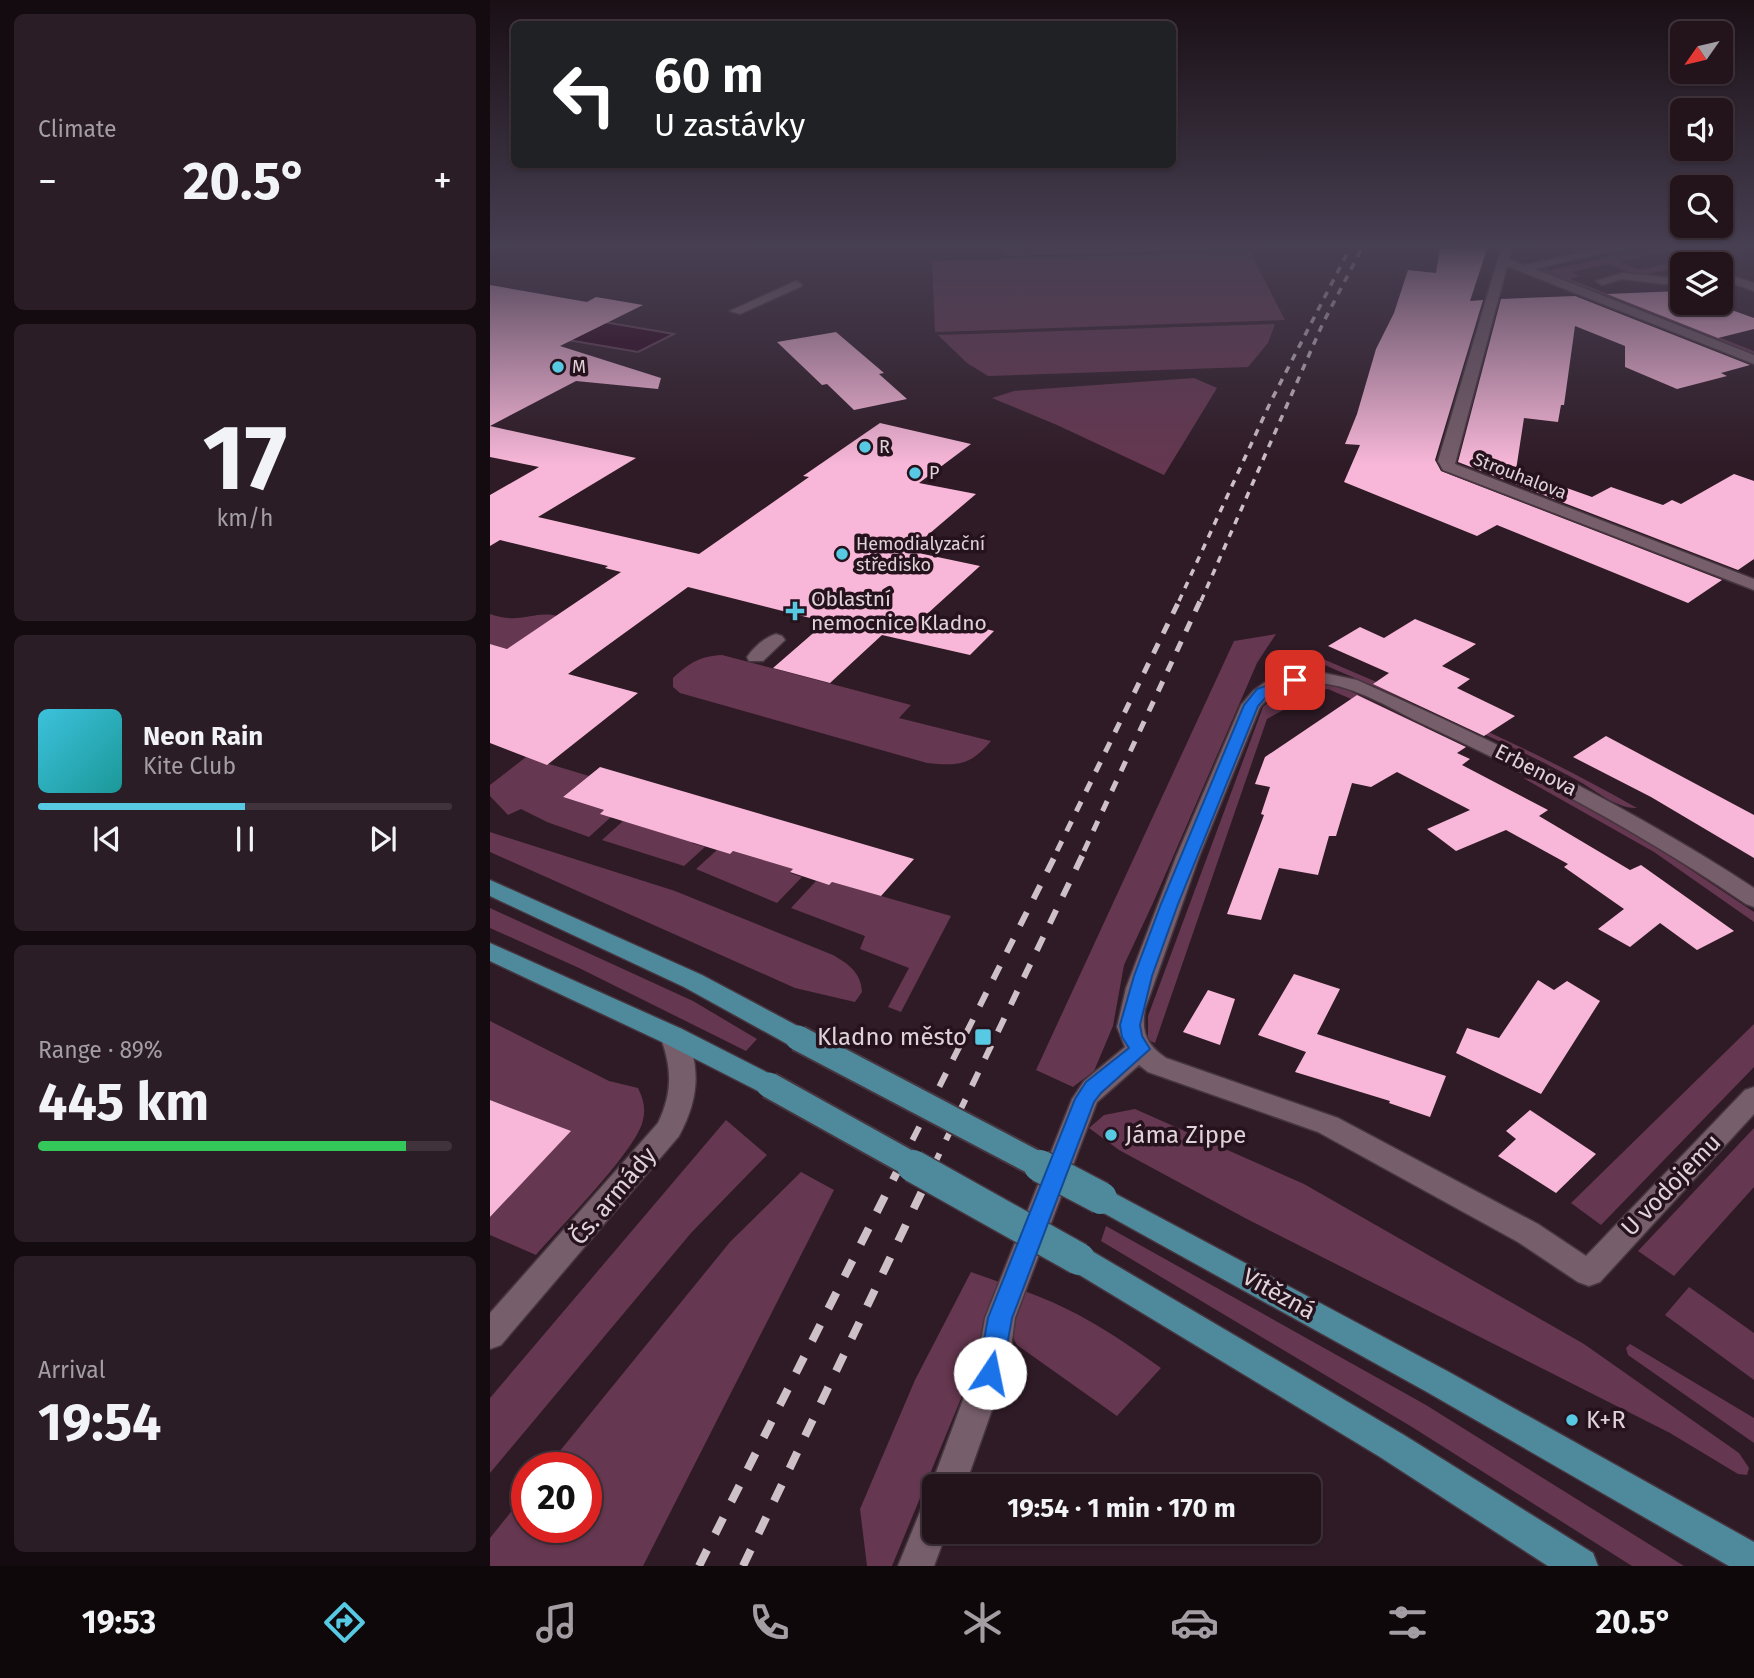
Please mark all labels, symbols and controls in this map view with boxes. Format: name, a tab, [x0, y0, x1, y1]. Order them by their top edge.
north arrow	[1670, 21, 1732, 84]
map controls	[1670, 21, 1733, 315]
text: 60 m	[654, 46, 763, 105]
icon: left	[539, 49, 630, 140]
button: sound	[1670, 98, 1733, 161]
text: U zastávky	[654, 106, 805, 144]
text: Climate	[38, 115, 117, 143]
text: 20.5°	[183, 150, 307, 213]
text: −	[38, 158, 57, 204]
text: +	[433, 158, 452, 204]
button: search	[1670, 175, 1733, 238]
button: layers	[1670, 252, 1733, 315]
place label: M	[572, 356, 586, 378]
marker: M	[550, 359, 566, 375]
text: 17	[203, 404, 287, 513]
place label: R	[879, 436, 890, 458]
marker: R	[857, 439, 873, 455]
street label: Strouhalova	[1470, 448, 1570, 504]
place label: P	[929, 462, 939, 484]
marker: P	[907, 465, 923, 481]
text: km/h	[217, 504, 273, 532]
place label: Hemodialyzační středisko	[856, 533, 985, 576]
marker: Hemodialyzační středisko	[834, 546, 850, 562]
place label: Oblastní nemocnice Kladno	[811, 586, 987, 636]
marker: Oblastní nemocnice Kladno	[785, 601, 805, 621]
pin	[1265, 650, 1325, 710]
icon: arrive	[1276, 661, 1314, 699]
text: Neon Rain	[143, 721, 263, 752]
street label: Erbenova	[1490, 738, 1582, 802]
text: Kite Club	[143, 752, 236, 780]
icon: previous	[88, 820, 126, 858]
icon: pause	[226, 820, 264, 858]
icon: next	[364, 820, 402, 858]
place label: Kladno město	[817, 1023, 967, 1051]
marker: Kladno město	[973, 1027, 993, 1047]
text: Range · 89%	[38, 1036, 163, 1064]
text: 445 km	[38, 1071, 209, 1134]
place label: Jáma Zippe	[1125, 1121, 1246, 1149]
marker: Jáma Zippe	[1103, 1127, 1119, 1143]
street label: U vodojemu	[1616, 1128, 1726, 1242]
street label: Čs. armády	[563, 1141, 662, 1250]
street label: Vítězná	[1238, 1263, 1320, 1325]
position arrow	[953, 1336, 1027, 1410]
text: Arrival	[38, 1356, 105, 1384]
text: 19:54	[38, 1391, 161, 1454]
place label: K+R	[1586, 1406, 1626, 1434]
marker: K+R	[1564, 1412, 1580, 1428]
speed limit sign: 20	[511, 1452, 602, 1543]
text: 19:54 · 1 min · 170 m	[1007, 1493, 1236, 1524]
icon: directions	[320, 1598, 369, 1647]
icon: music	[532, 1598, 581, 1647]
icon: phone	[745, 1598, 794, 1647]
icon: climate	[958, 1598, 1007, 1647]
icon: car	[1170, 1598, 1219, 1647]
icon: filters	[1383, 1598, 1432, 1647]
text: 19:53	[82, 1603, 156, 1641]
text: 20.5°	[1595, 1603, 1672, 1641]

